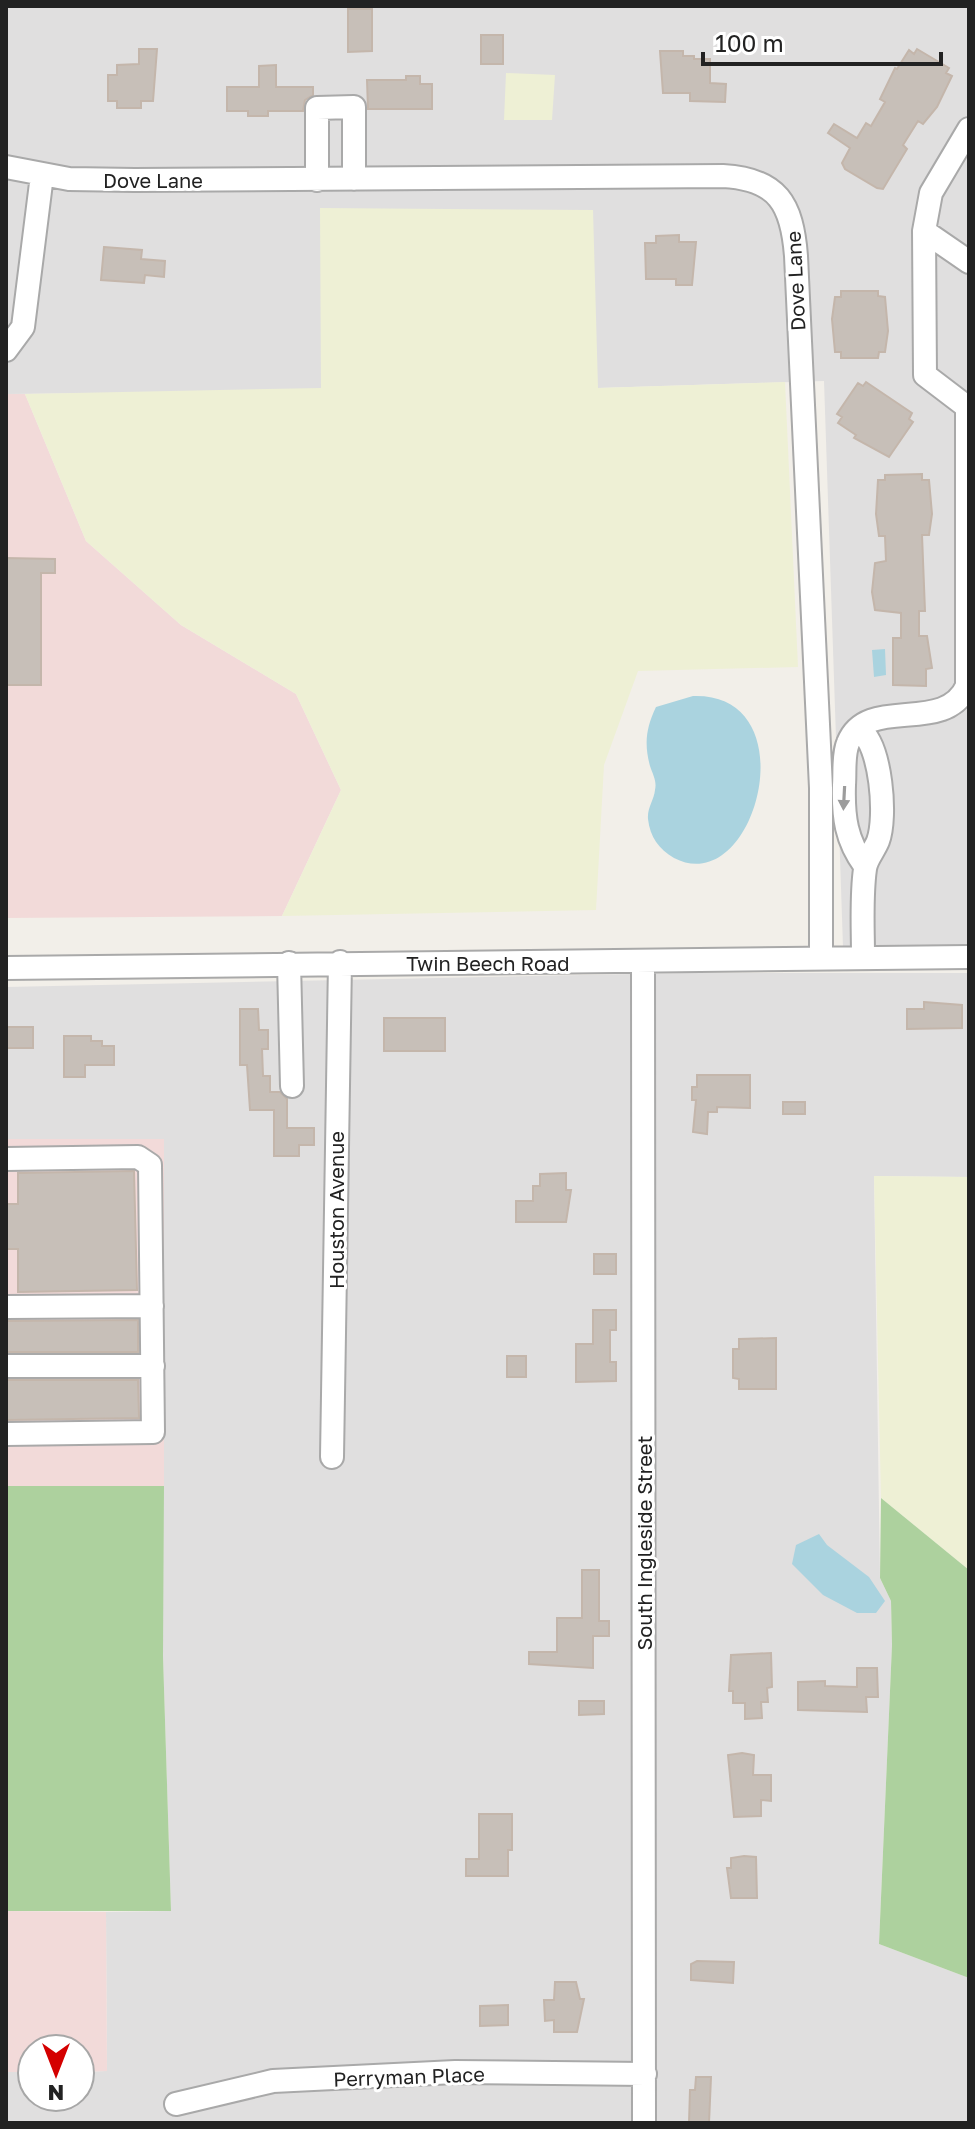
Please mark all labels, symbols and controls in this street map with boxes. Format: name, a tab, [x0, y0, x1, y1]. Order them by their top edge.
scale bar	[703, 16, 941, 66]
text: 100 m	[715, 28, 784, 57]
street label: Dove Lane	[103, 168, 203, 192]
street label: Dove Lane	[780, 231, 810, 331]
one-way arrow	[837, 786, 850, 811]
street label: Twin Beech Road	[406, 951, 570, 975]
street label: Houston Avenue	[324, 1131, 348, 1289]
street label: South Ingleside Street	[632, 1436, 656, 1650]
north arrow	[16, 2033, 96, 2113]
street label: Perryman Place	[333, 2061, 485, 2091]
text: N	[48, 2080, 64, 2107]

